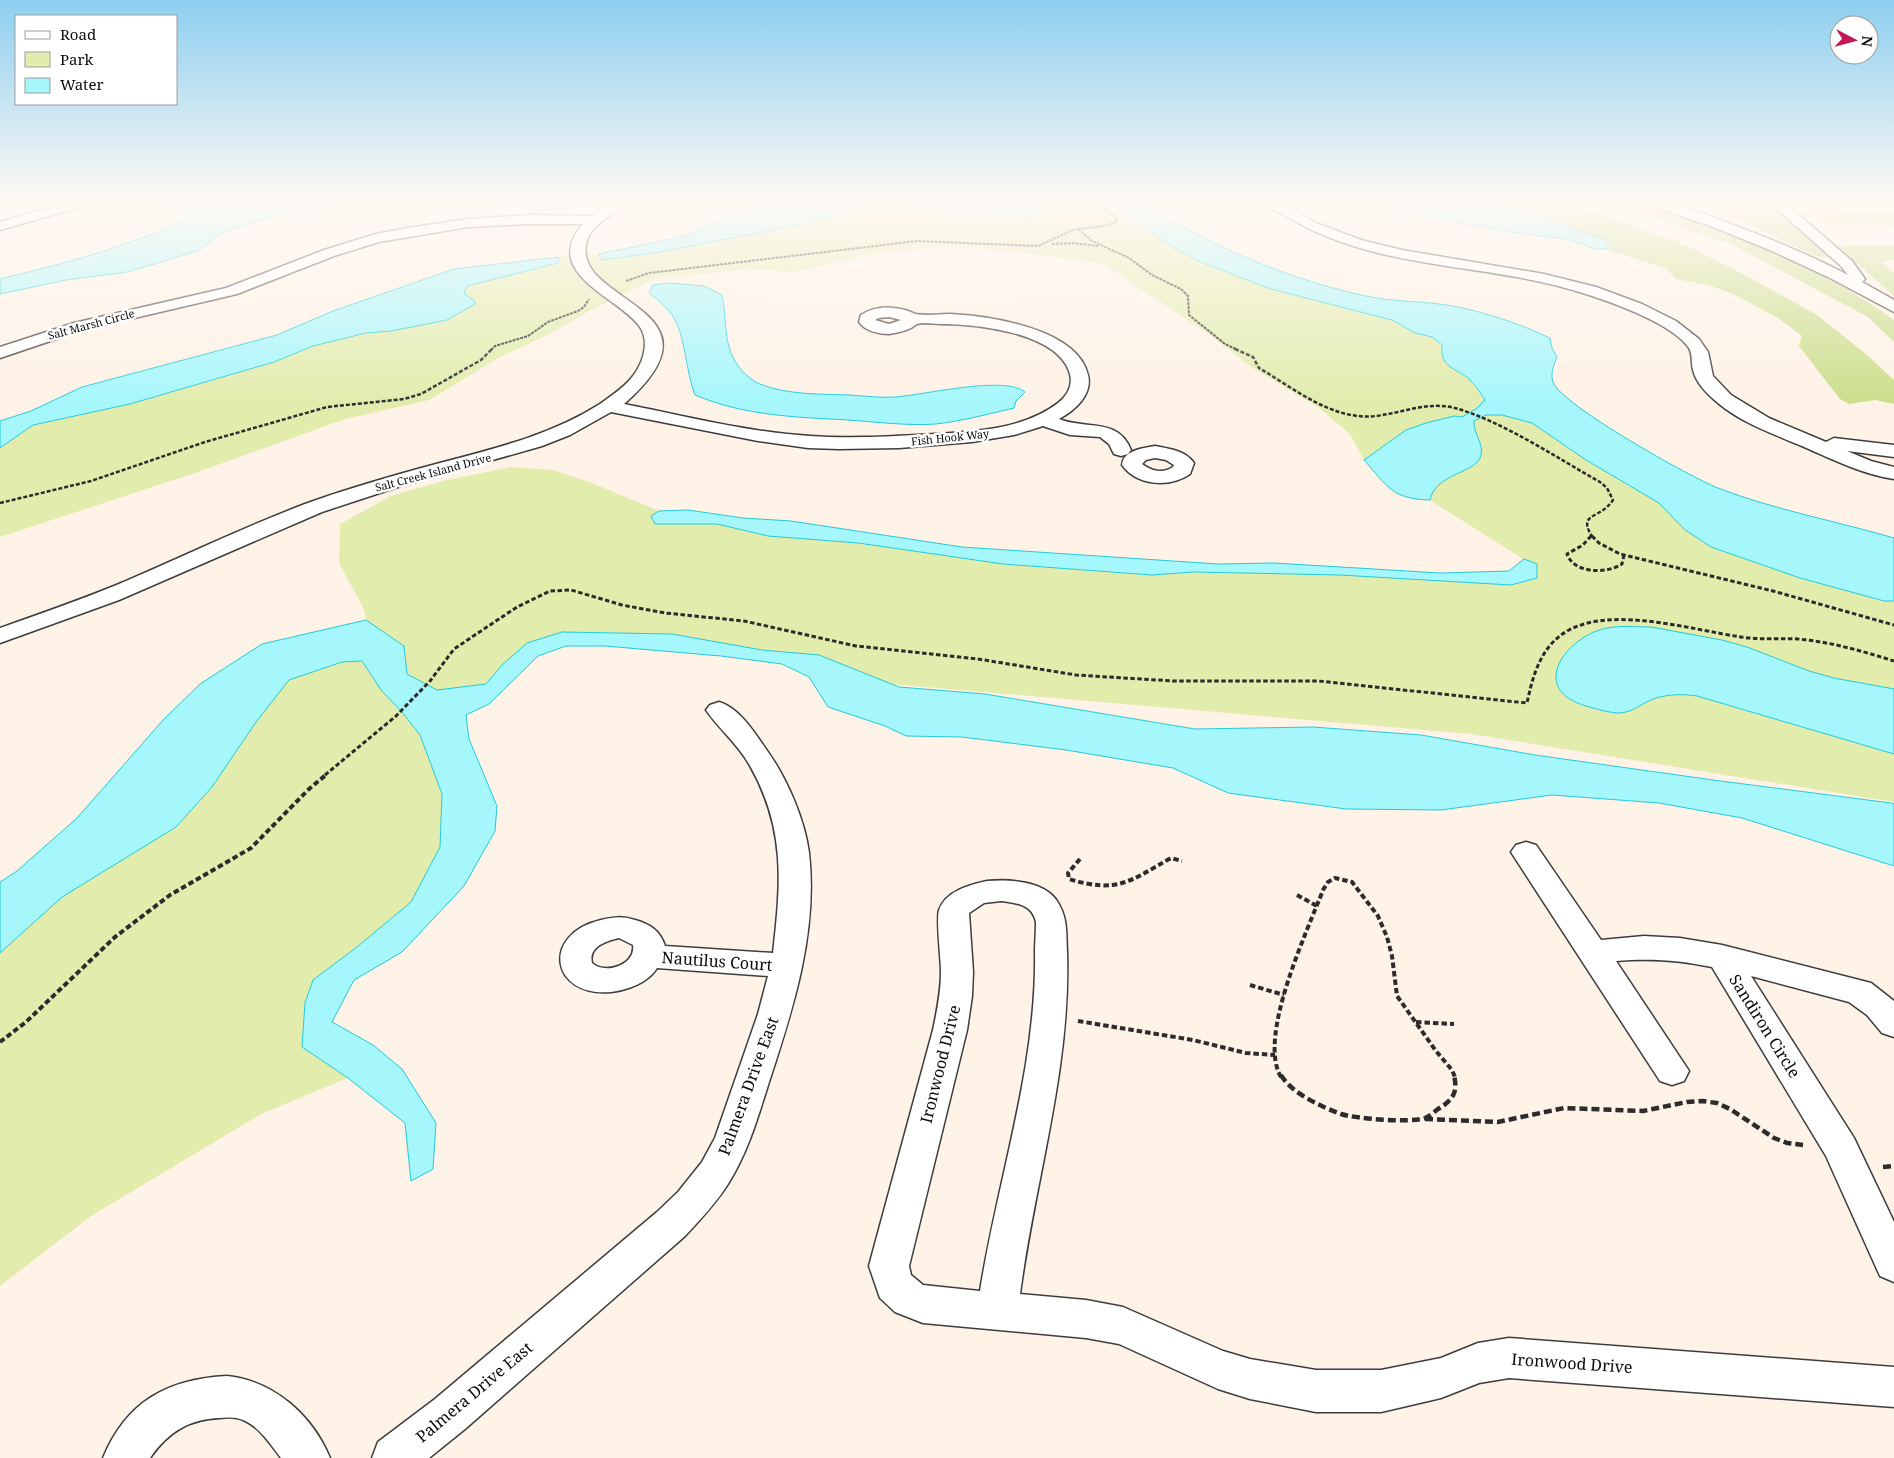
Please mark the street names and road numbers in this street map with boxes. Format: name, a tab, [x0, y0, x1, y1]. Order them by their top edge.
street label: Salt Marsh Circle	[46, 305, 136, 343]
street label: Fish Hook Way	[910, 425, 991, 449]
street label: Salt Creek Island Drive	[373, 449, 493, 495]
street label: Nautilus Court	[661, 946, 773, 976]
street label: Sandiron Circle	[1724, 970, 1806, 1082]
street label: Ironwood Drive	[915, 1002, 965, 1126]
street label: Palmera Drive East	[713, 1013, 783, 1158]
street label: Palmera Drive East	[411, 1336, 537, 1447]
street label: Ironwood Drive	[1511, 1348, 1633, 1378]

